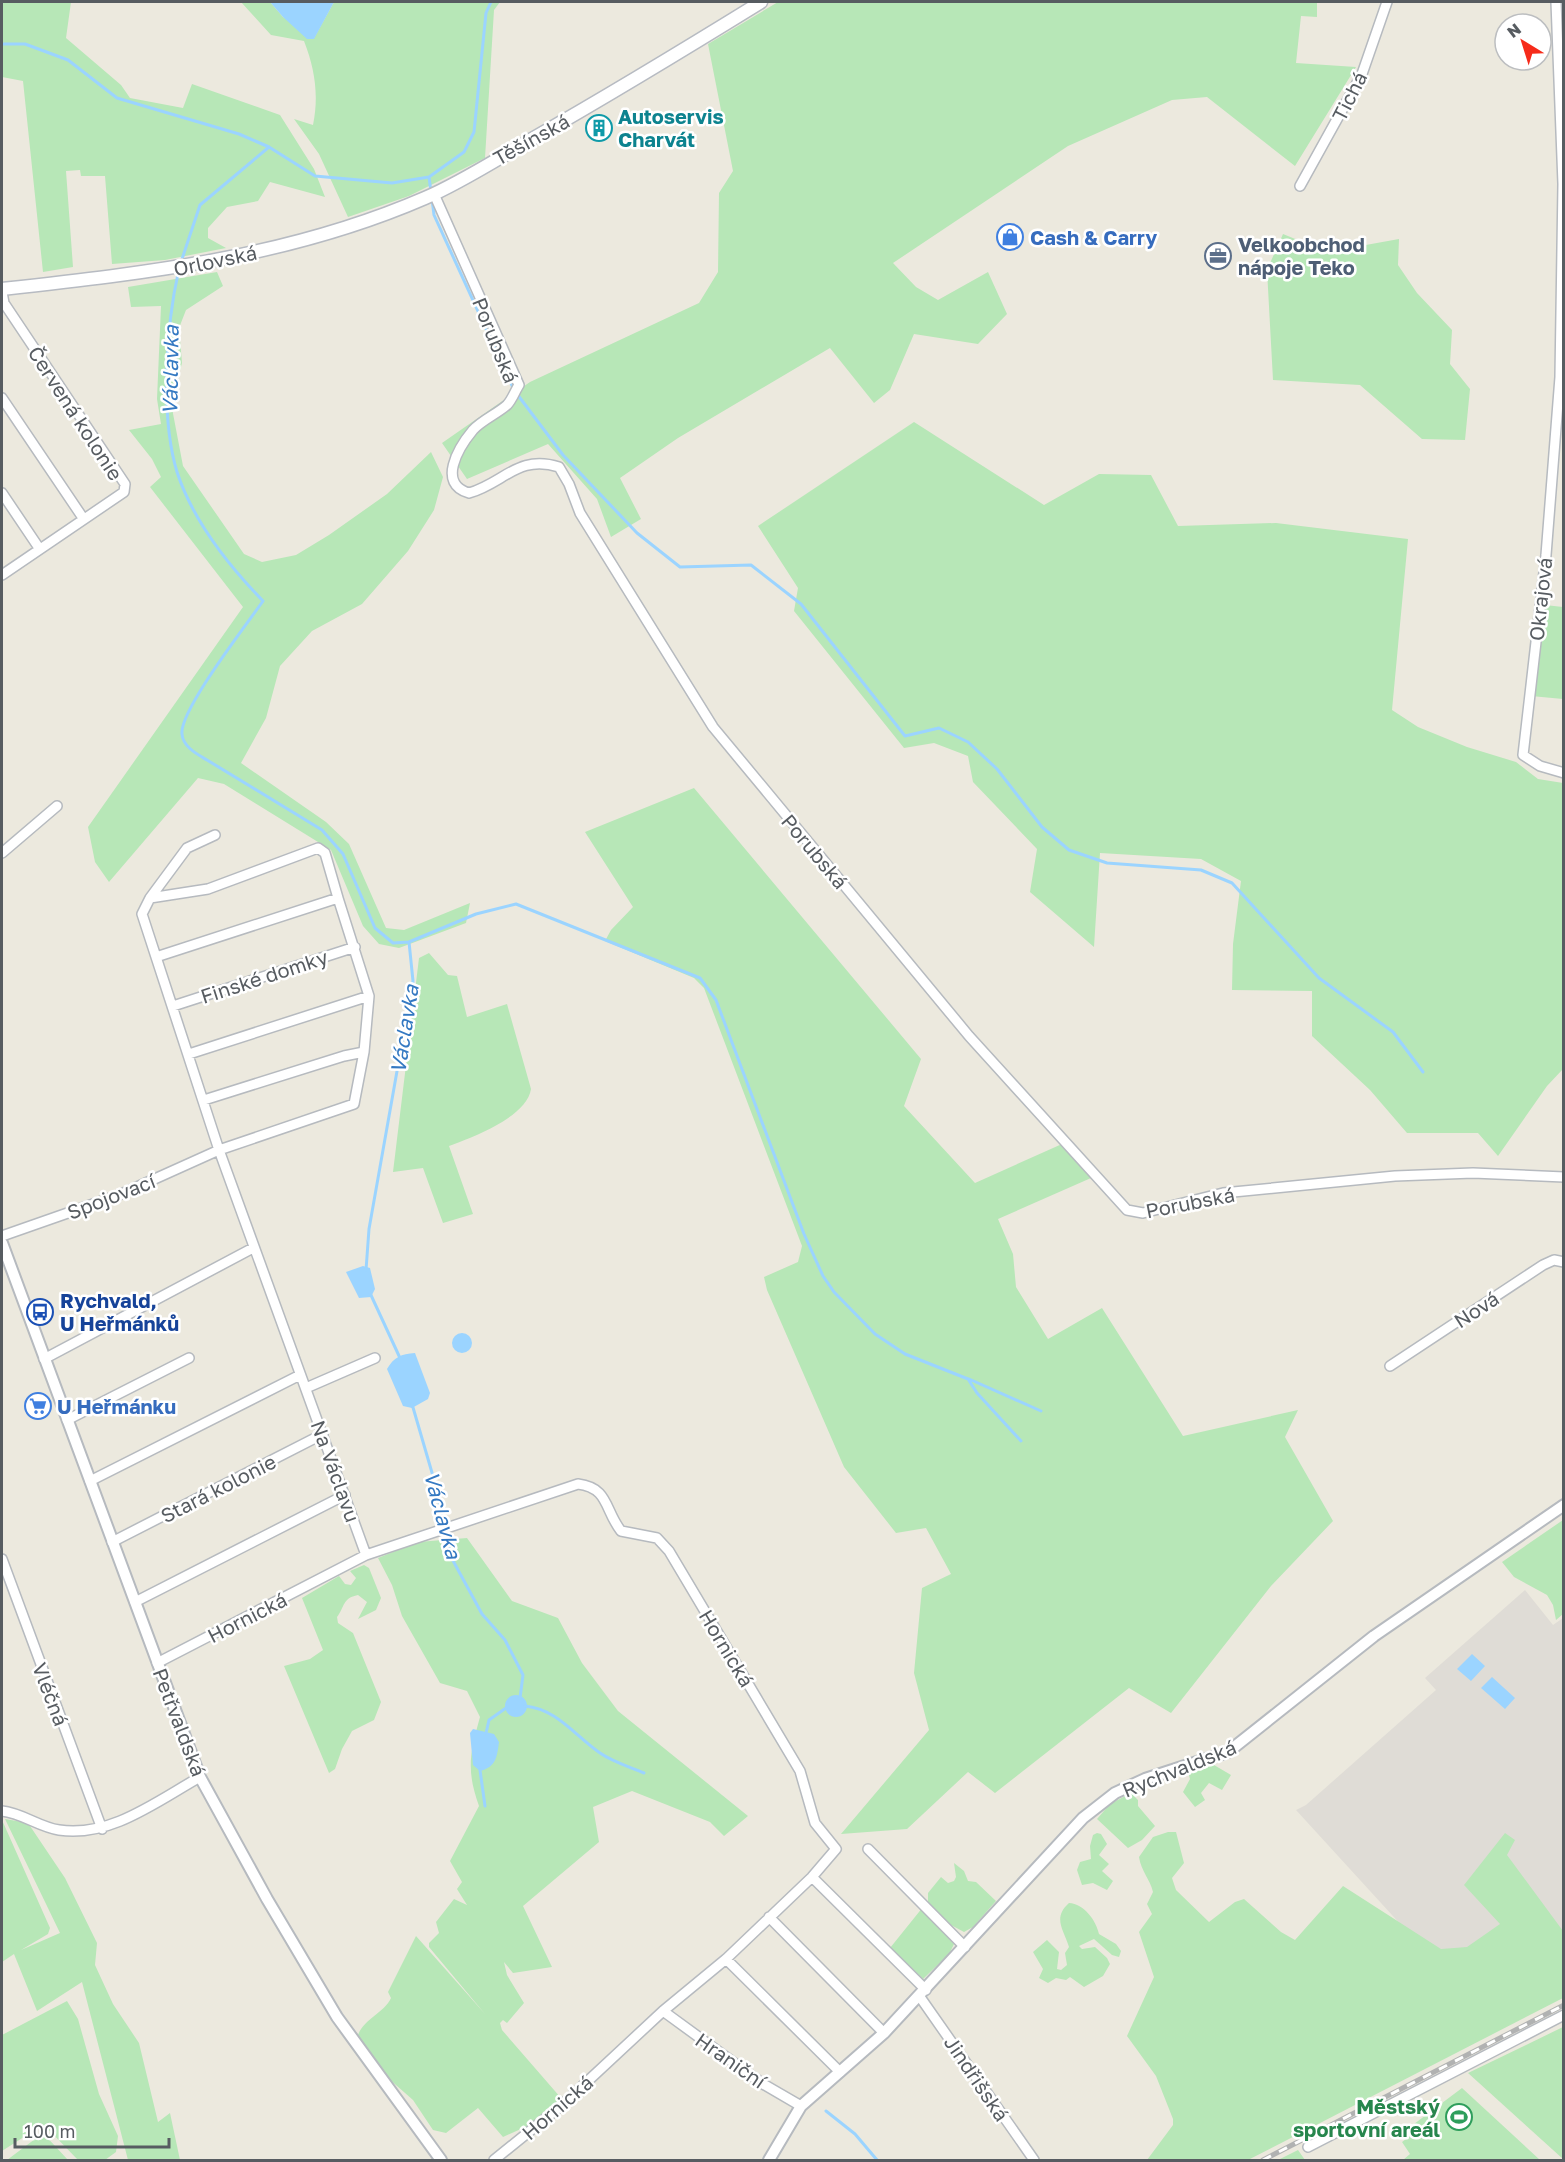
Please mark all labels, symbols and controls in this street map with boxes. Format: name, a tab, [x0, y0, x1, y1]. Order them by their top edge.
north arrow	[1493, 12, 1553, 72]
text: N	[1503, 19, 1525, 42]
street label: Tichá	[1326, 67, 1372, 125]
place label: Autoservis Charvát	[618, 104, 724, 151]
street label: Těšínská	[489, 108, 573, 170]
building icon: Autoservis Charvát	[584, 113, 614, 143]
shop icon: Cash & Carry	[995, 222, 1025, 252]
place label: Cash & Carry	[1030, 225, 1157, 249]
place label: Velkoobchod nápoje Teko	[1238, 232, 1365, 279]
street label: Orlovská	[171, 239, 259, 281]
office icon: Velkoobchod nápoje Teko	[1203, 241, 1233, 271]
street label: Porubská	[468, 294, 524, 386]
water label: Václavka	[156, 324, 184, 415]
street label: Červená kolonie	[24, 341, 128, 485]
street label: Okrajová	[1524, 556, 1556, 642]
street label: Porubská	[777, 809, 853, 893]
street label: Finské domky	[197, 944, 331, 1008]
water label: Václavka	[384, 982, 424, 1075]
street label: Spojovací	[64, 1168, 160, 1224]
street label: Porubská	[1143, 1182, 1237, 1222]
street label: Nová	[1449, 1286, 1503, 1332]
place label: Rychvald, U Heřmánků	[60, 1288, 179, 1335]
bus stop icon: Rychvald, U Heřmánků	[25, 1297, 55, 1327]
supermarket icon: U Heřmánku	[23, 1391, 53, 1421]
place label: U Heřmánku	[57, 1394, 176, 1418]
street label: Na Václavu	[307, 1417, 365, 1525]
street label: Stará kolonie	[156, 1449, 280, 1527]
water label: Václavka	[419, 1468, 467, 1563]
street label: Hornická	[203, 1587, 291, 1647]
street label: Hornická	[695, 1605, 759, 1691]
street label: Vléčná	[28, 1659, 74, 1729]
street label: Petřvaldská	[148, 1665, 212, 1779]
street label: Rychvaldská	[1119, 1734, 1239, 1802]
street label: Hraniční	[691, 2027, 772, 2094]
street label: Jindřišská	[940, 2031, 1014, 2125]
street label: Hornická	[517, 2070, 597, 2144]
place label: Městský sportovní areál	[1293, 2094, 1440, 2141]
sports icon: Městský sportovní areál	[1444, 2102, 1474, 2132]
scale bar	[15, 2111, 170, 2149]
text: 100 m	[24, 2120, 75, 2142]

